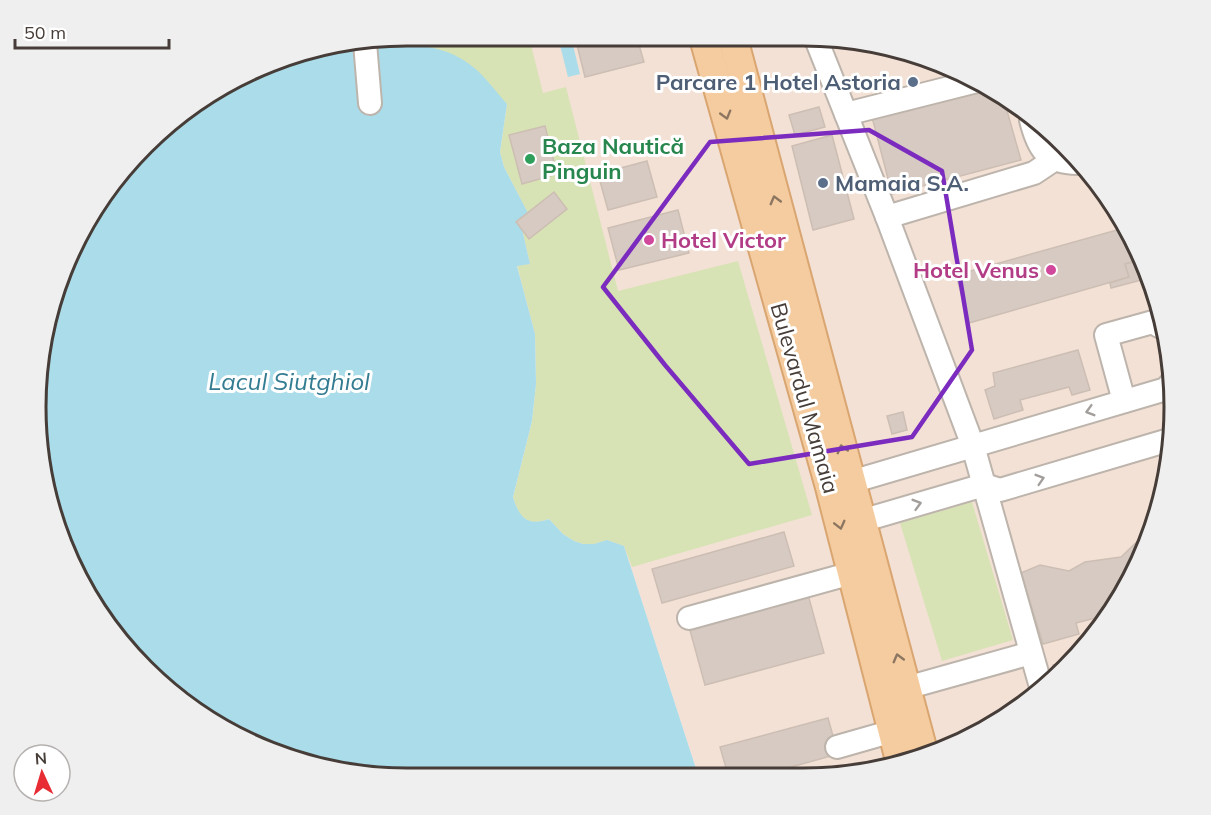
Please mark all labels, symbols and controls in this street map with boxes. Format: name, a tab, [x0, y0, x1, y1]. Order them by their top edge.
scale bar	[15, 12, 170, 50]
text: 50 m	[24, 21, 66, 44]
place label: Parcare 1 Hotel Astoria	[656, 68, 901, 96]
marker: Parcare 1 Hotel Astoria	[906, 75, 920, 89]
one-way arrow	[719, 109, 731, 120]
place label: Baza Nautică Pinguin	[542, 132, 684, 185]
marker: Baza Nautică Pinguin	[523, 152, 537, 166]
place label: Mamaia S.A.	[835, 169, 969, 197]
marker: Mamaia S.A.	[816, 176, 830, 190]
one-way arrow	[770, 195, 782, 206]
place label: Hotel Victor	[661, 226, 786, 254]
marker: Hotel Victor	[642, 233, 656, 247]
place label: Hotel Venus	[913, 256, 1039, 284]
marker: Hotel Venus	[1044, 263, 1058, 277]
street label: Bulevardul Mamaia	[764, 299, 846, 497]
water label: Lacul Siutghiol	[208, 366, 370, 396]
one-way arrow	[1085, 404, 1096, 416]
one-way arrow	[837, 444, 849, 455]
one-way arrow	[1034, 474, 1044, 486]
one-way arrow	[911, 499, 922, 511]
one-way arrow	[832, 520, 845, 530]
one-way arrow	[893, 653, 905, 664]
north arrow	[12, 743, 72, 803]
text: N	[34, 748, 48, 768]

